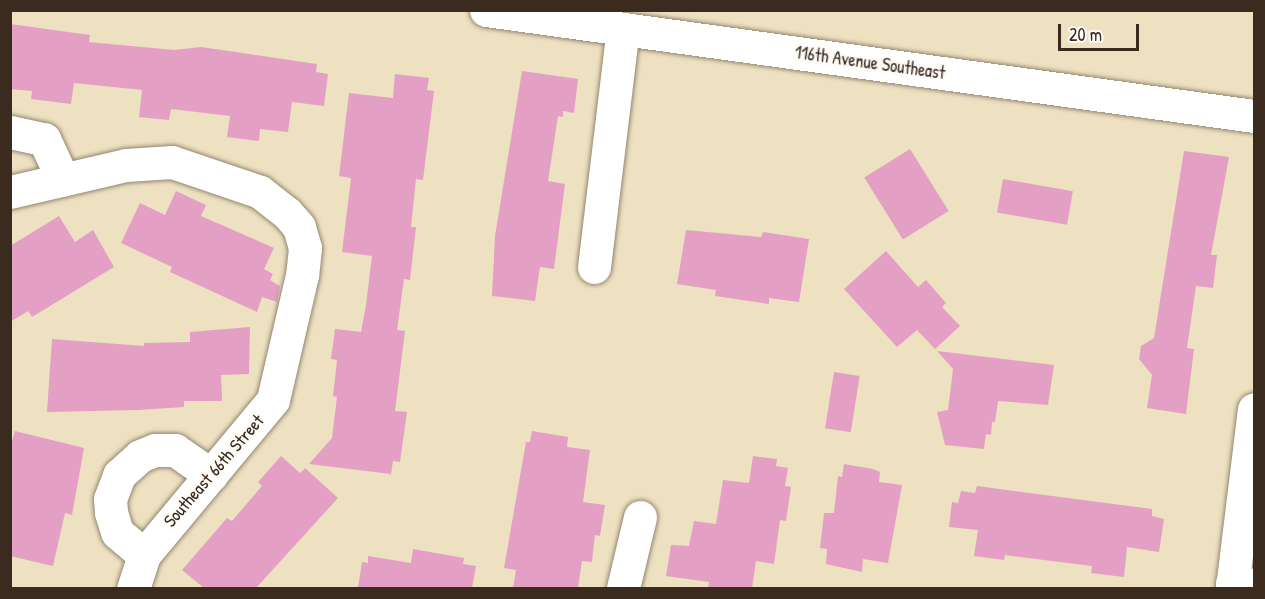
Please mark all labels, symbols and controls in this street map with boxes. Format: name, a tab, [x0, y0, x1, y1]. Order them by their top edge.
scale bar	[1061, 12, 1142, 50]
text: 20 m	[1069, 22, 1102, 47]
street label: 116th Avenue Southeast	[793, 42, 947, 84]
street label: Southeast 66th Street	[159, 410, 269, 532]

